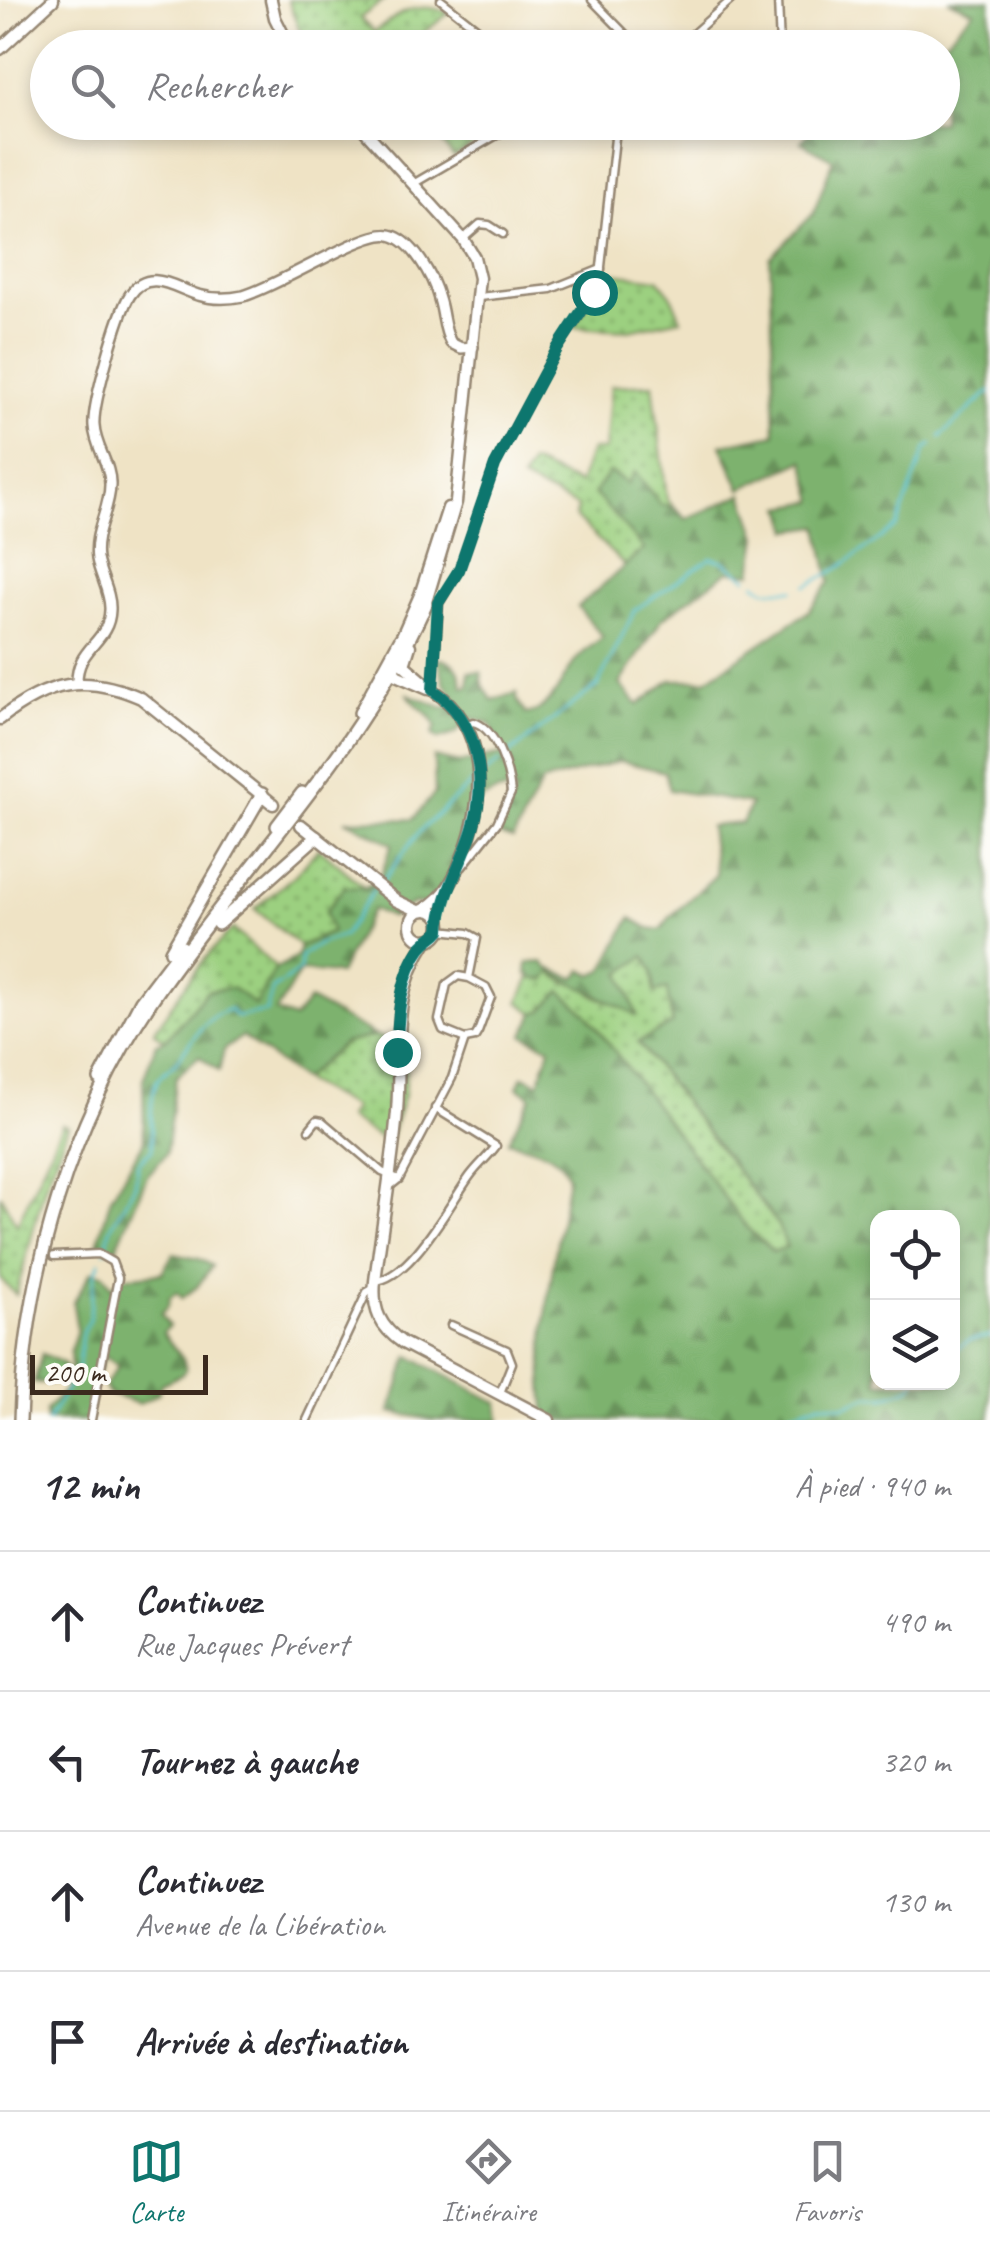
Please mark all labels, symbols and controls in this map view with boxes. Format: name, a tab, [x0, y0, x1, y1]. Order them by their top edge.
search box	[30, 30, 960, 140]
icon: search	[65, 58, 120, 113]
text: Rechercher	[145, 62, 291, 109]
route start	[572, 270, 618, 316]
route end	[375, 1030, 421, 1076]
map controls	[870, 1210, 960, 1390]
button: locate	[870, 1210, 960, 1300]
button: layers	[870, 1300, 960, 1390]
scale bar	[30, 1350, 208, 1394]
text: 200 m	[45, 1355, 105, 1390]
text: 12 min	[40, 1459, 139, 1512]
text: À pied · 940 m	[795, 1465, 950, 1506]
text: Continuez	[135, 1577, 261, 1624]
icon: ahead	[40, 1594, 95, 1649]
text: 490 m	[881, 1601, 950, 1642]
text: Rue Jacques Prévert	[135, 1624, 348, 1665]
icon: left	[40, 1734, 95, 1789]
text: Tournez à gauche	[135, 1738, 356, 1785]
text: 320 m	[881, 1741, 950, 1782]
text: Continuez	[135, 1857, 261, 1904]
icon: ahead	[40, 1874, 95, 1929]
text: 130 m	[881, 1881, 950, 1922]
text: Avenue de la Libération	[135, 1904, 385, 1945]
icon: arrive	[40, 2014, 95, 2069]
text: Arrivée à destination	[135, 2018, 407, 2065]
tab: Carte	[129, 2134, 184, 2229]
tab: Itinéraire	[441, 2134, 536, 2229]
tab: Favoris	[794, 2134, 861, 2229]

